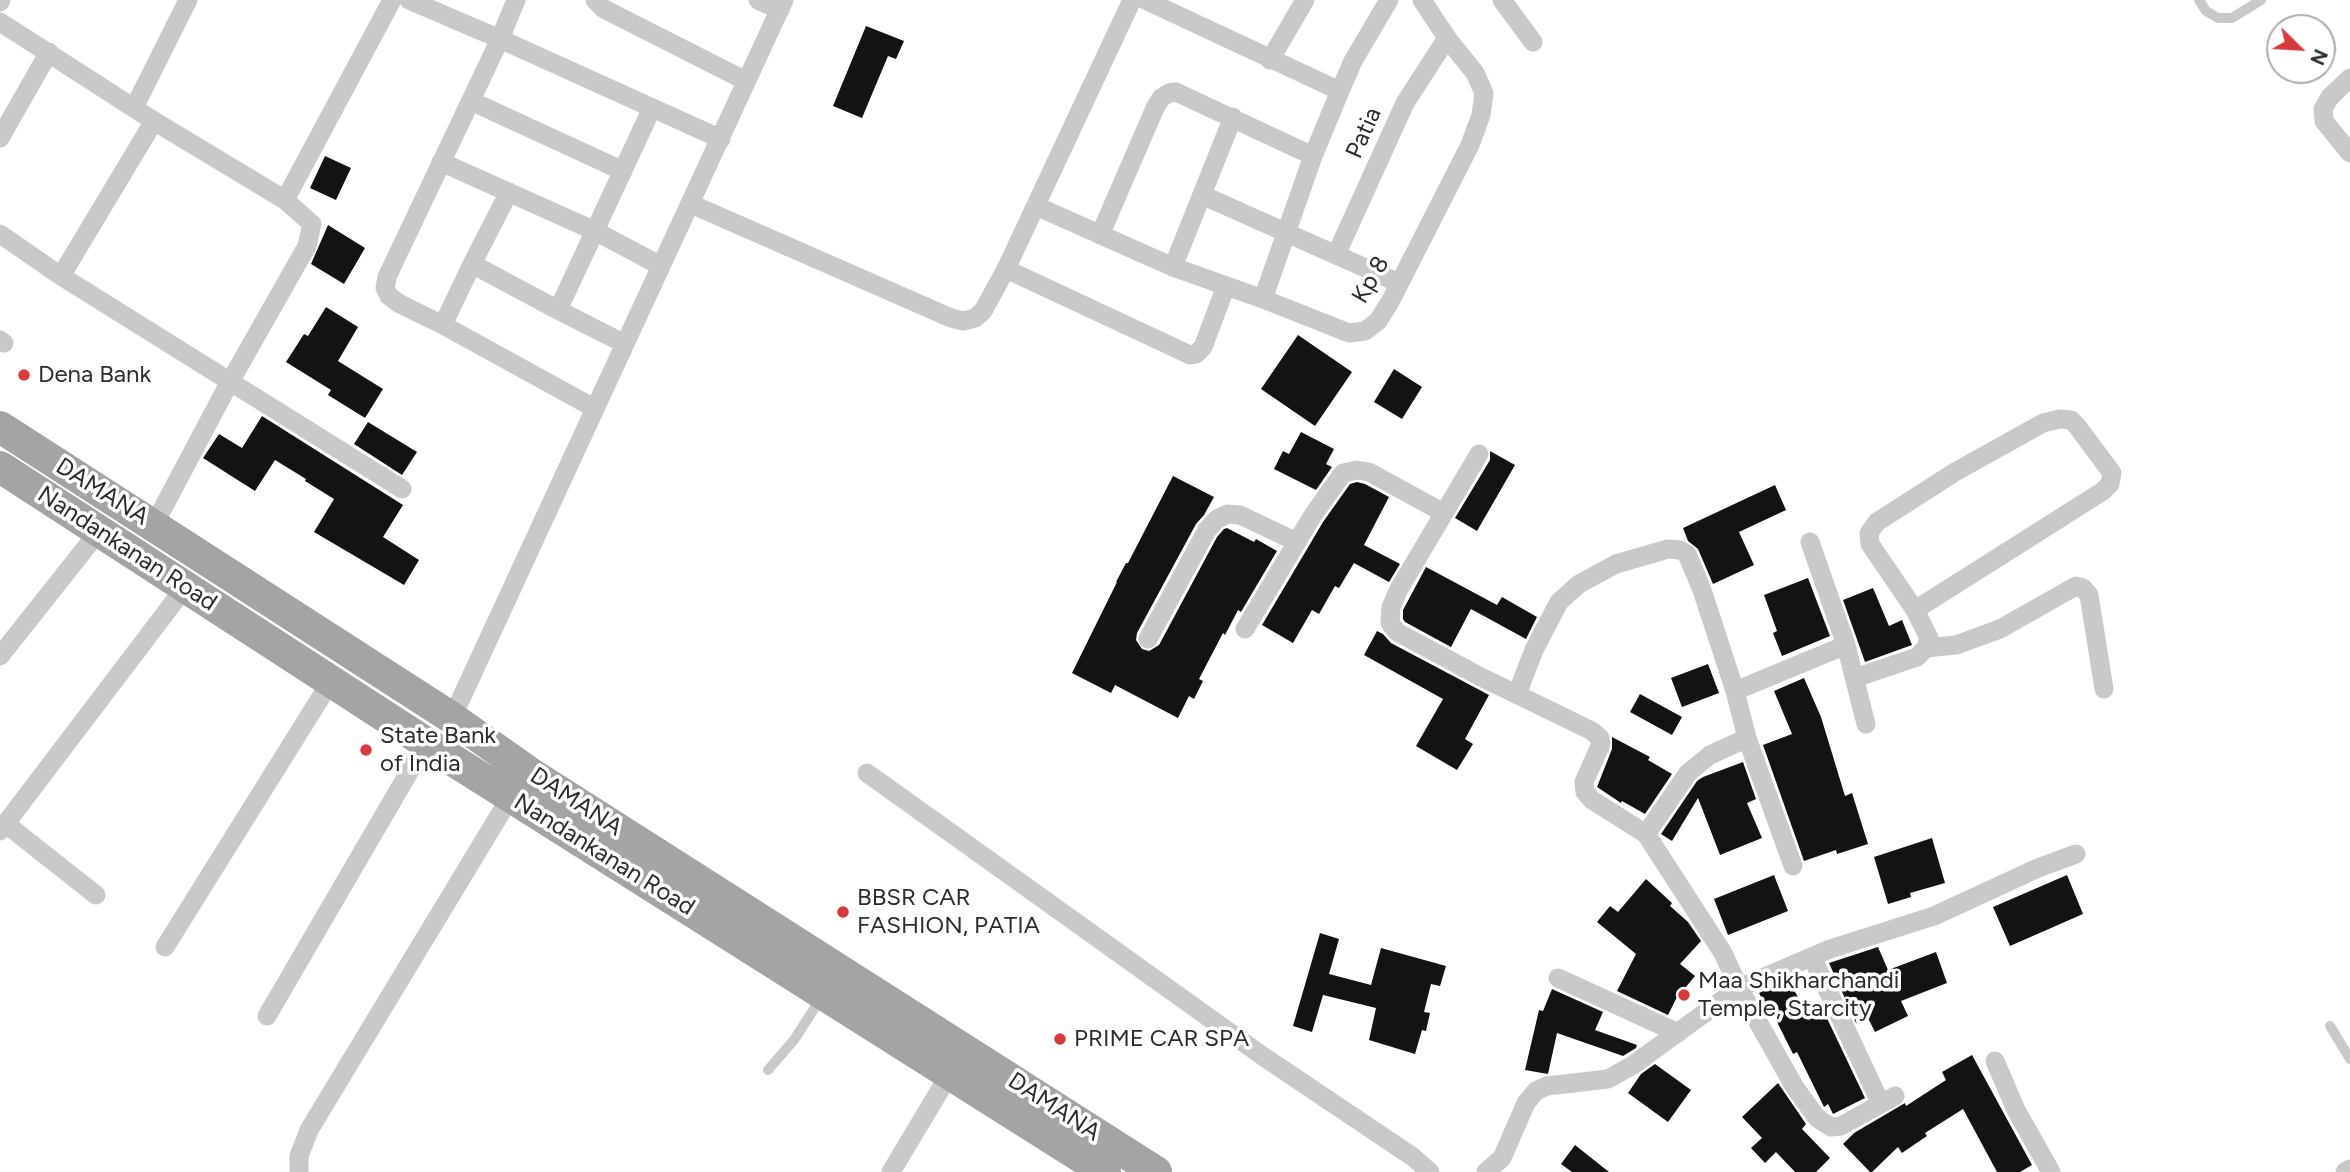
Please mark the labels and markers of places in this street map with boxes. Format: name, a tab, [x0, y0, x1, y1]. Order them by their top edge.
place label: Dena Bank	[38, 361, 151, 389]
marker: Dena Bank	[16, 367, 32, 383]
place label: State Bank of India	[380, 722, 496, 778]
marker: State Bank of India	[358, 742, 374, 758]
place label: BBSR CAR FASHION, PATIA	[857, 884, 1040, 940]
marker: BBSR CAR FASHION, PATIA	[835, 904, 851, 920]
place label: Maa Shikharchandi Temple, Starcity	[1698, 967, 1899, 1023]
marker: Maa Shikharchandi Temple, Starcity	[1676, 987, 1692, 1003]
place label: PRIME CAR SPA	[1074, 1025, 1249, 1053]
marker: PRIME CAR SPA	[1052, 1031, 1068, 1047]

